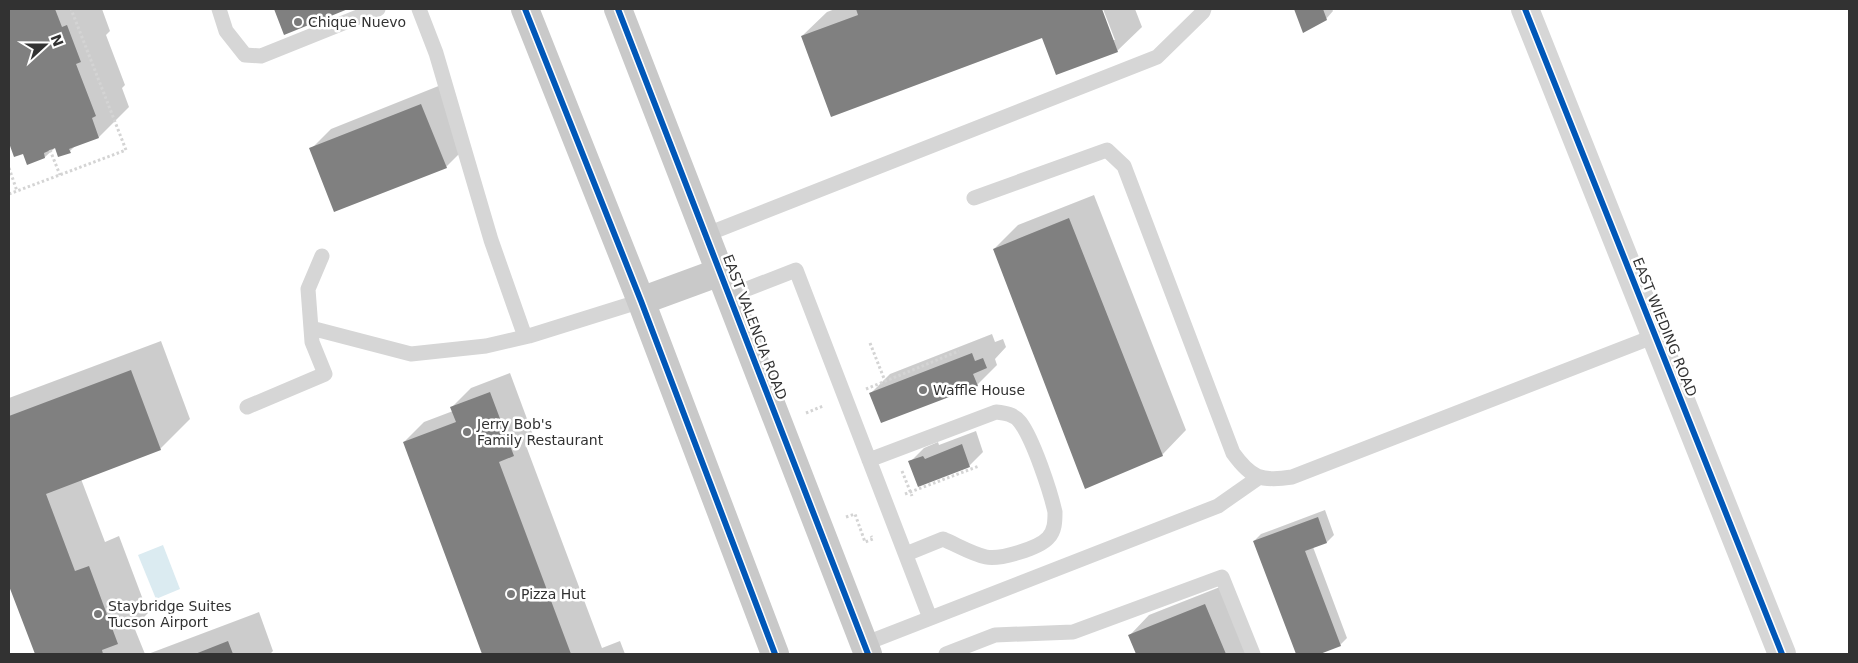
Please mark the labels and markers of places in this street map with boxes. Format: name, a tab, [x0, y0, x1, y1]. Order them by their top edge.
place label: Chique Nuevo	[308, 14, 406, 30]
marker: Chique Nuevo	[292, 16, 304, 28]
place label: Waffle House	[933, 382, 1025, 398]
marker: Waffle House	[917, 384, 929, 396]
place label: Jerry Bob's Family Restaurant	[476, 416, 604, 448]
marker: Jerry Bob's Family Restaurant	[461, 426, 473, 438]
place label: Pizza Hut	[521, 586, 586, 602]
marker: Pizza Hut	[505, 588, 517, 600]
place label: Staybridge Suites Tucson Airport	[107, 598, 232, 630]
marker: Staybridge Suites Tucson Airport	[92, 608, 104, 620]

